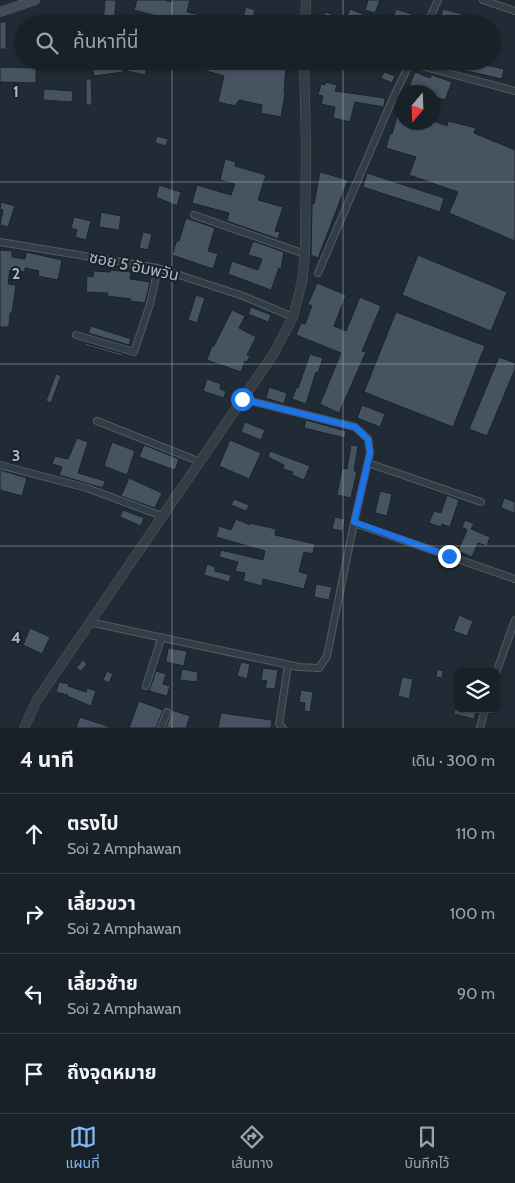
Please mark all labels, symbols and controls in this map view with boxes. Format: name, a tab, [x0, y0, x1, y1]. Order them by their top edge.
search box	[15, 15, 500, 70]
icon: search	[33, 29, 61, 57]
text: ค้นหาที่นี่	[73, 30, 138, 53]
text: 1	[13, 82, 19, 101]
north arrow	[395, 85, 440, 130]
street label: ซอย 5 อัมพวัน	[87, 247, 181, 285]
text: 2	[12, 264, 20, 283]
route start	[231, 388, 254, 411]
text: 3	[12, 446, 20, 465]
route end	[438, 545, 461, 568]
text: 4	[11, 628, 21, 647]
map controls	[455, 668, 500, 713]
button: layers	[455, 668, 500, 713]
text: 4 นาที	[20, 747, 74, 772]
text: เดิน · 300 m	[411, 751, 495, 770]
text: ตรงไป	[67, 812, 119, 835]
icon: ahead	[20, 820, 48, 848]
text: 110 m	[456, 824, 495, 843]
text: Soi 2 Amphawan	[67, 839, 181, 858]
text: เลี้ยวขวา	[67, 892, 136, 915]
icon: right	[20, 900, 48, 928]
text: 100 m	[450, 904, 495, 923]
text: Soi 2 Amphawan	[67, 919, 181, 938]
text: เลี้ยวซ้าย	[67, 972, 138, 995]
icon: left	[20, 980, 48, 1008]
text: 90 m	[457, 984, 495, 1003]
text: Soi 2 Amphawan	[67, 999, 181, 1018]
icon: arrive	[20, 1060, 48, 1088]
text: ถึงจุดหมาย	[67, 1061, 157, 1084]
tab: แผนที่	[66, 1123, 100, 1174]
tab: เส้นทาง	[231, 1123, 273, 1174]
tab: บันทึกไว้	[404, 1123, 449, 1174]

